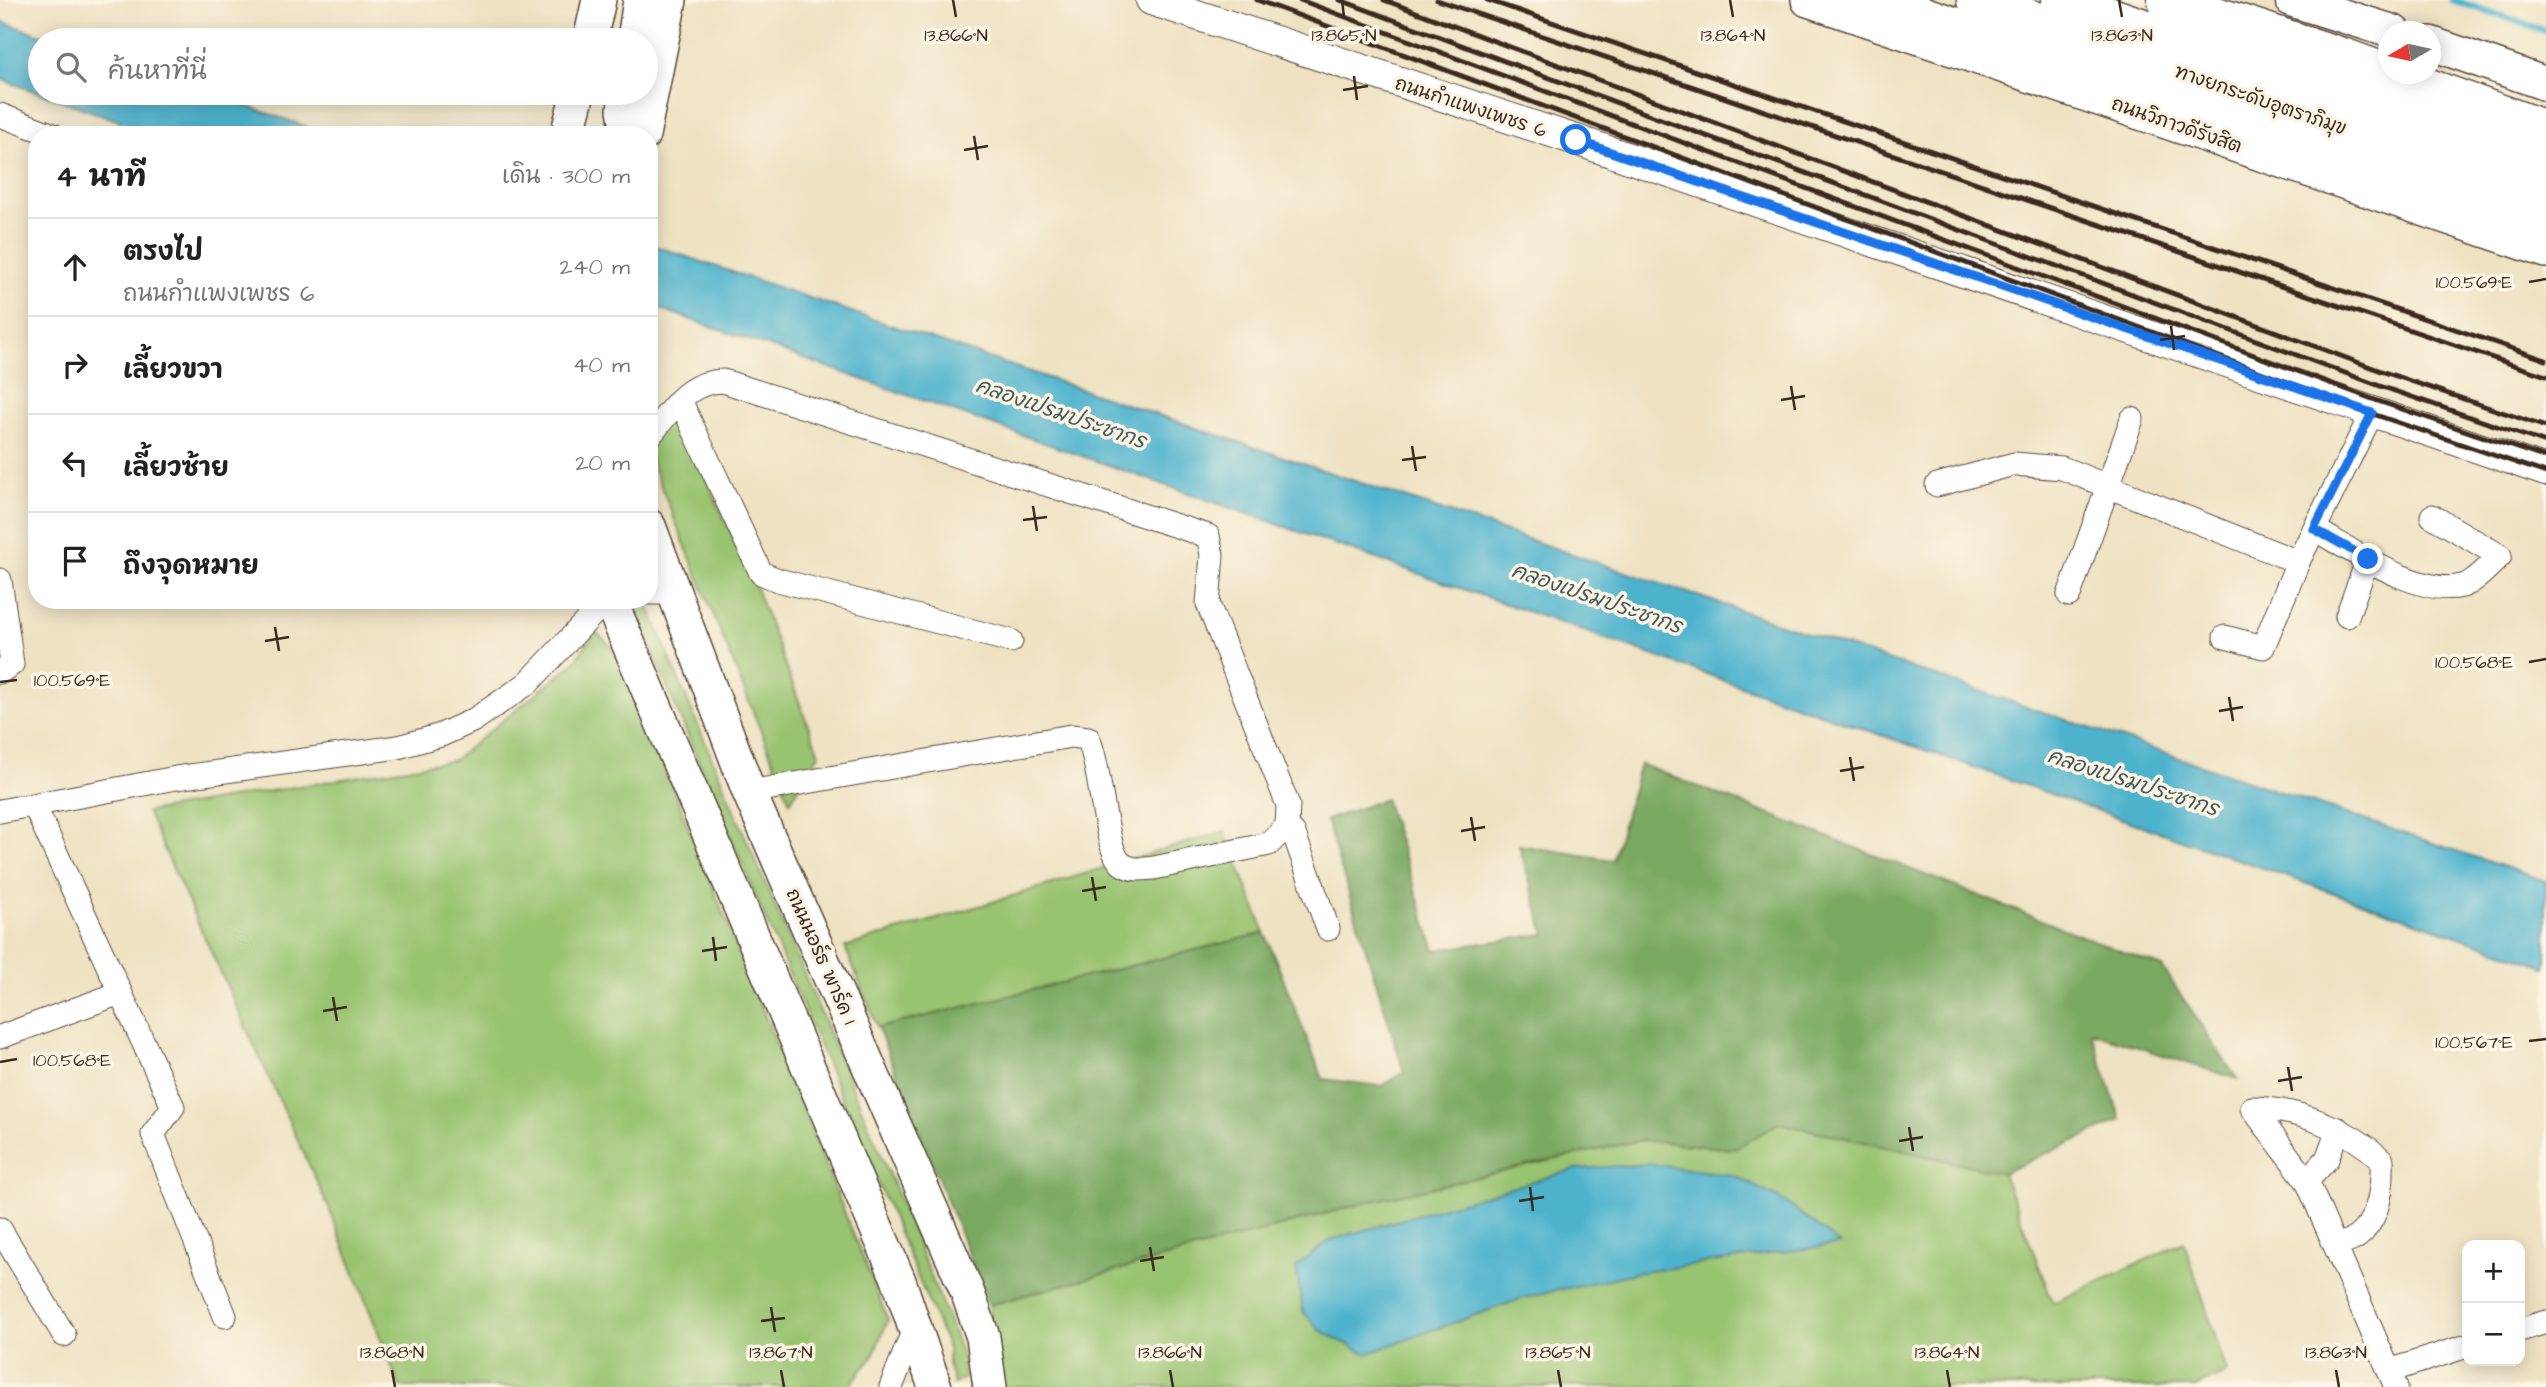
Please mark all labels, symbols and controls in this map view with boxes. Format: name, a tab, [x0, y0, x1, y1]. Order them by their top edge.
north arrow	[2378, 21, 2441, 84]
text: 13.866°N	[924, 23, 988, 48]
text: 13.865°N	[1312, 23, 1376, 48]
text: 13.864°N	[1701, 23, 1765, 48]
text: 13.863°N	[2091, 23, 2153, 48]
search box	[28, 28, 658, 105]
icon: search	[52, 48, 90, 86]
text: ค้นหาที่นี่	[108, 53, 207, 89]
street label: ทางยกระดับอุตราภิมุข	[2171, 58, 2350, 143]
street label: ถนนกำแพงเพชร 6	[1391, 70, 1550, 145]
street label: ถนนวิภาวดีรังสิต	[2108, 90, 2245, 160]
route start	[1560, 124, 1591, 155]
text: 4 นาที	[56, 156, 146, 198]
text: เดิน · 300 m	[502, 160, 630, 192]
text: ตรงไป	[123, 234, 203, 270]
icon: ahead	[56, 248, 94, 286]
text: 240 m	[560, 251, 630, 283]
text: 100.569°E	[2436, 270, 2513, 295]
text: ถนนกำแพงเพชร 6	[123, 278, 314, 310]
icon: right	[56, 346, 94, 384]
text: 40 m	[573, 349, 630, 381]
text: เลี้ยวขวา	[123, 352, 223, 388]
water label: คลองเปรมประชากร	[972, 371, 1151, 457]
icon: left	[56, 444, 94, 482]
text: 20 m	[575, 447, 630, 479]
text: เลี้ยวซ้าย	[123, 450, 229, 486]
icon: arrive	[56, 542, 94, 580]
route end	[2352, 543, 2383, 574]
text: ถึงจุดหมาย	[123, 548, 259, 584]
water label: คลองเปรมประชากร	[1508, 556, 1687, 642]
text: 100.568°E	[2435, 650, 2513, 675]
text: 100.569°E	[34, 668, 111, 693]
water label: คลองเปรมประชากร	[2044, 741, 2224, 824]
street label: ถนนนอร์ธ พาร์ค 1	[779, 884, 863, 1029]
text: 100.567°E	[2435, 1030, 2513, 1055]
text: 100.568°E	[33, 1048, 111, 1073]
map controls	[2462, 1240, 2525, 1366]
button: +	[2462, 1240, 2525, 1303]
button: −	[2462, 1303, 2525, 1366]
text: 13.868°N	[360, 1340, 424, 1365]
text: 13.867°N	[749, 1340, 813, 1365]
text: 13.866°N	[1138, 1340, 1202, 1365]
text: 13.865°N	[1526, 1340, 1590, 1365]
text: 13.864°N	[1915, 1340, 1979, 1365]
text: 13.863°N	[2305, 1340, 2367, 1365]

